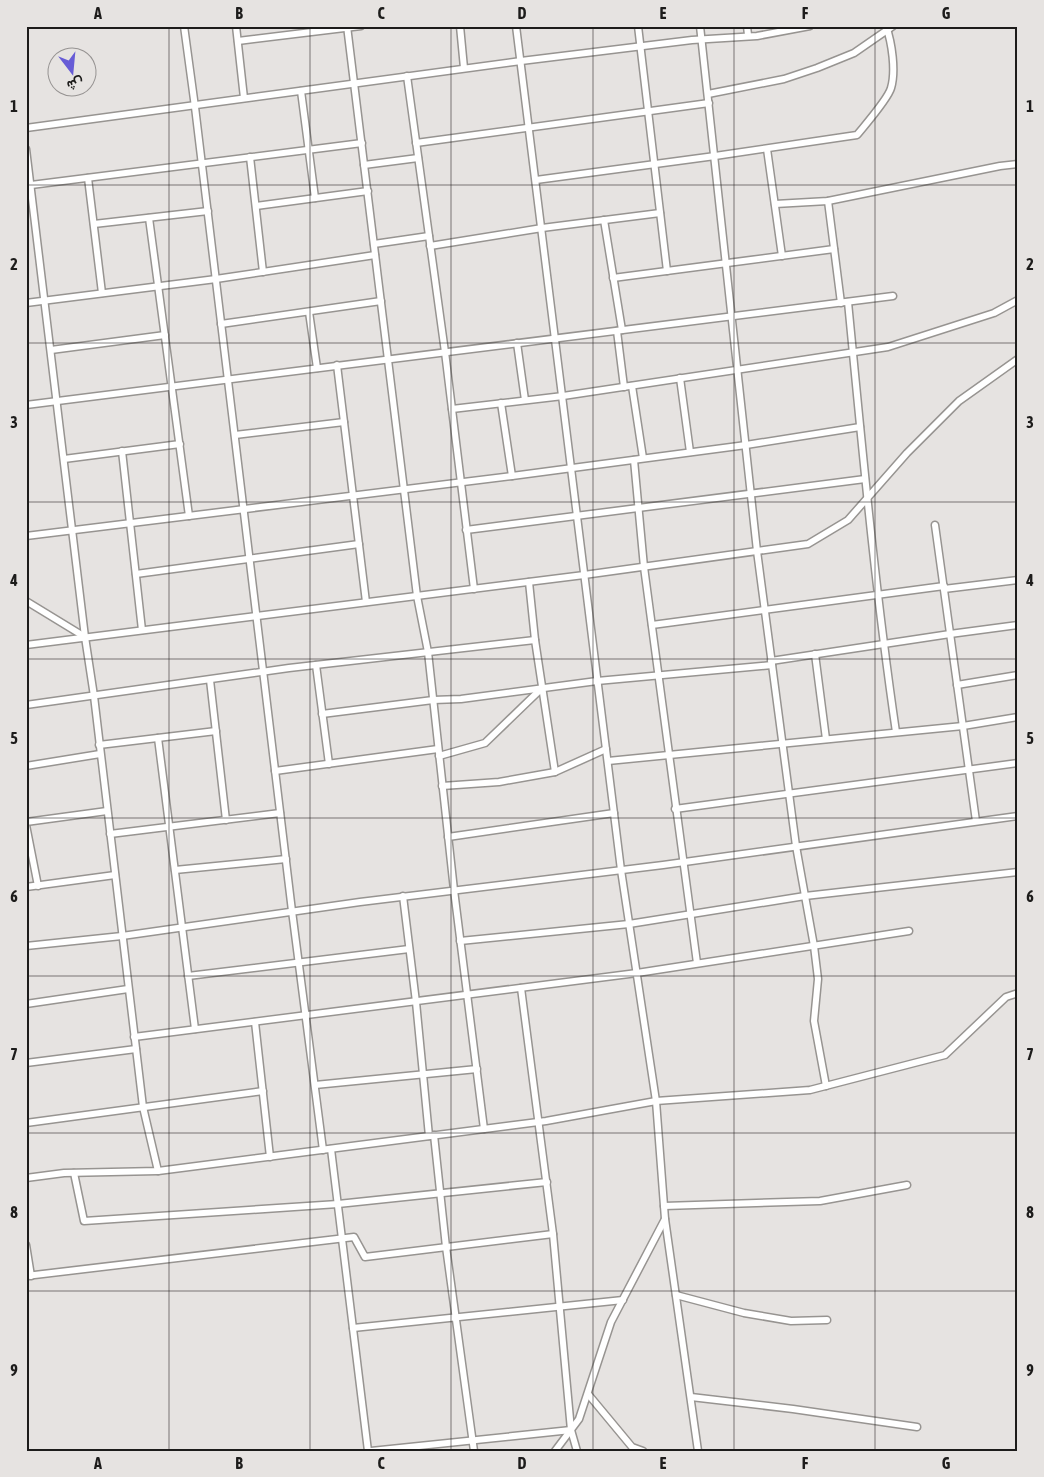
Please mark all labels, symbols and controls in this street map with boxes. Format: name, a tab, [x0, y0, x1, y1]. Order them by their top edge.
text: A	[93, 4, 102, 22]
text: B	[235, 4, 243, 22]
text: C	[377, 4, 385, 22]
text: D	[518, 4, 527, 22]
text: E	[660, 4, 667, 22]
text: F	[802, 4, 809, 22]
text: G	[942, 4, 951, 22]
north arrow	[48, 48, 98, 98]
text: ش	[65, 74, 86, 95]
text: 1	[10, 97, 18, 115]
text: 1	[1026, 97, 1034, 115]
text: 2	[10, 255, 18, 273]
text: 2	[1026, 255, 1034, 273]
text: 3	[10, 413, 18, 431]
text: 3	[1026, 413, 1034, 431]
text: 4	[9, 571, 18, 589]
text: 4	[1025, 571, 1034, 589]
text: 5	[10, 729, 18, 747]
text: 5	[1026, 729, 1034, 747]
text: 6	[10, 887, 18, 905]
text: 6	[1026, 887, 1034, 905]
text: 7	[10, 1045, 18, 1063]
text: 7	[1026, 1045, 1034, 1063]
text: 8	[10, 1203, 18, 1221]
text: 8	[1026, 1203, 1034, 1221]
text: 9	[10, 1361, 18, 1379]
text: 9	[1026, 1361, 1034, 1379]
text: A	[93, 1454, 102, 1472]
text: B	[235, 1454, 243, 1472]
text: C	[377, 1454, 385, 1472]
text: D	[518, 1454, 527, 1472]
text: E	[660, 1454, 667, 1472]
text: F	[802, 1454, 809, 1472]
text: G	[942, 1454, 951, 1472]

